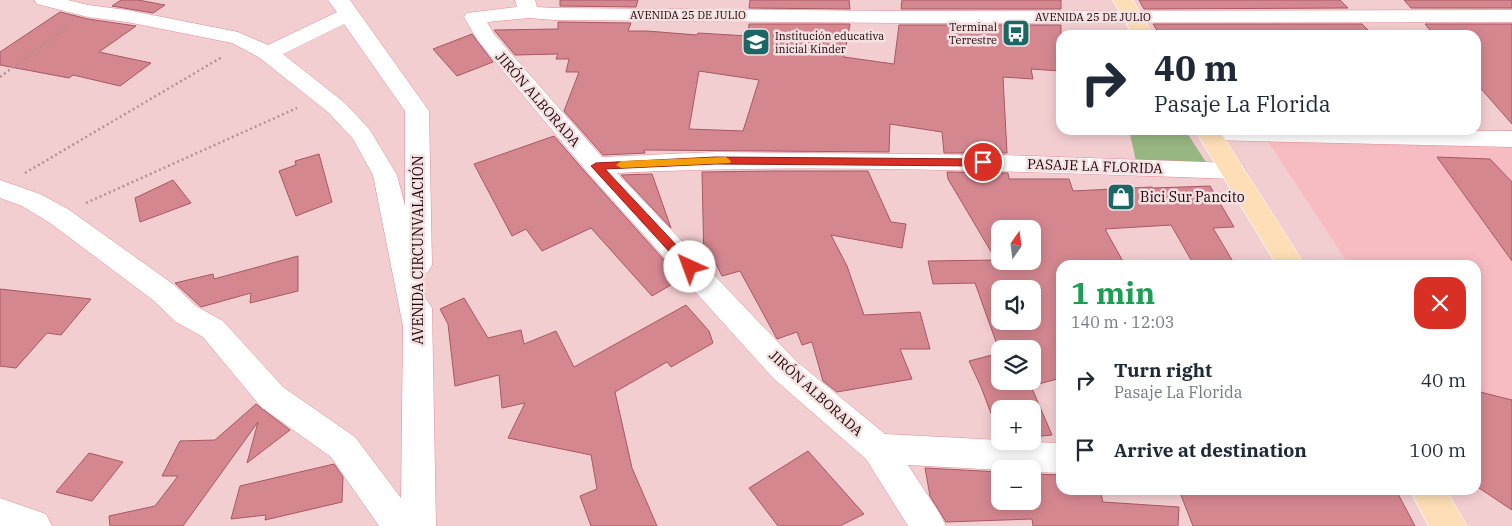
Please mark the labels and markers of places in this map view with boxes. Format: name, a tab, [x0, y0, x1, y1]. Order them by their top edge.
bus stop icon: Terminal Terrestre	[1001, 18, 1031, 48]
place label: Terminal Terrestre	[949, 20, 997, 47]
school or university icon: Institución educativa inicial Kinder	[741, 27, 771, 57]
place label: Institución educativa inicial Kinder	[775, 29, 884, 56]
pin	[962, 141, 1004, 183]
shop icon: Bici Sur Pancito	[1106, 182, 1136, 212]
place label: Bici Sur Pancito	[1140, 188, 1245, 206]

